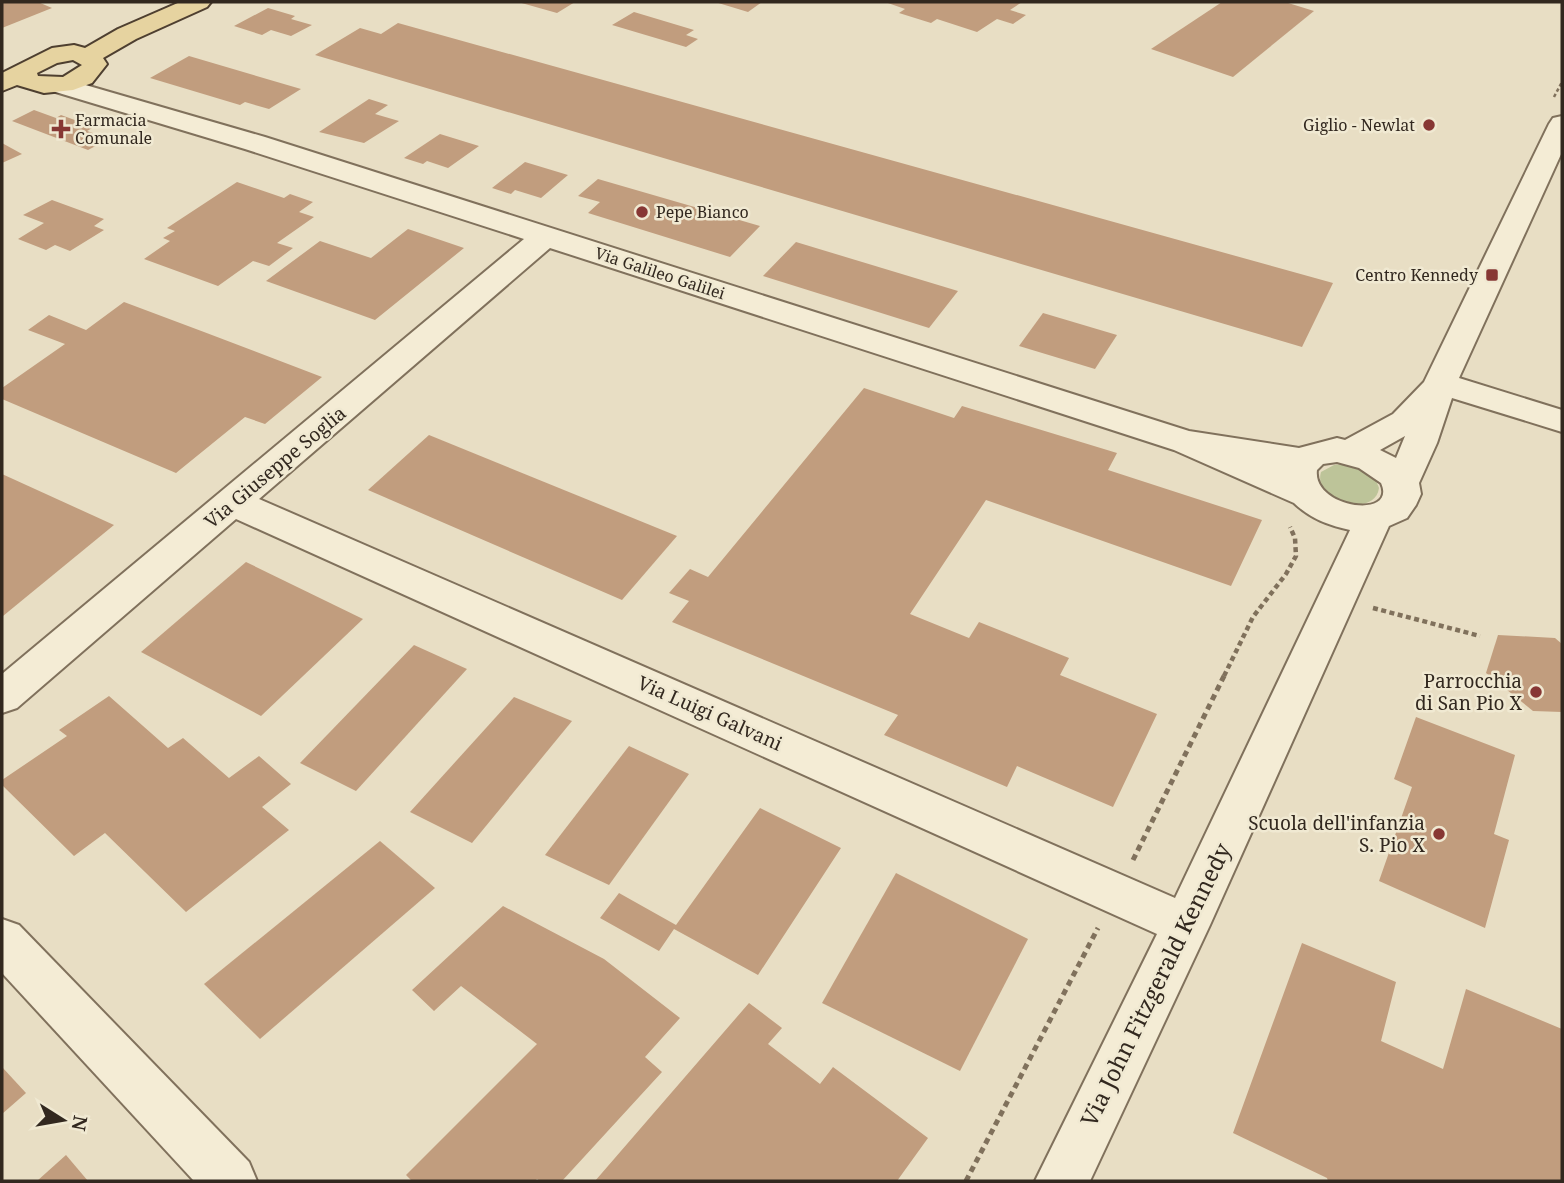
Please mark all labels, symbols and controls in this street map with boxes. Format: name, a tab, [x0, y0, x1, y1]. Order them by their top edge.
place label: Farmacia Comunale	[75, 109, 152, 149]
place label: Giglio - Newlat	[1303, 114, 1415, 136]
marker: Giglio - Newlat	[1421, 117, 1437, 133]
marker: Farmacia Comunale	[53, 121, 69, 137]
place label: Pepe Bianco	[656, 201, 749, 223]
marker: Pepe Bianco	[634, 204, 650, 220]
street label: Via Galileo Galilei	[592, 242, 728, 304]
place label: Centro Kennedy	[1355, 264, 1479, 286]
marker: Centro Kennedy	[1484, 267, 1500, 283]
street label: Via Giuseppe Soglia	[199, 400, 351, 534]
place label: Parrocchia di San Pio X	[1415, 668, 1522, 716]
street label: Via Luigi Galvani	[633, 669, 787, 757]
marker: Parrocchia di San Pio X	[1528, 684, 1544, 700]
place label: Scuola dell'infanzia S. Pio X	[1248, 810, 1425, 858]
marker: Scuola dell'infanzia S. Pio X	[1431, 826, 1447, 842]
street label: Via John Fitzgerald Kennedy	[1072, 837, 1238, 1132]
north arrow	[28, 1085, 98, 1155]
text: N	[65, 1113, 94, 1133]

